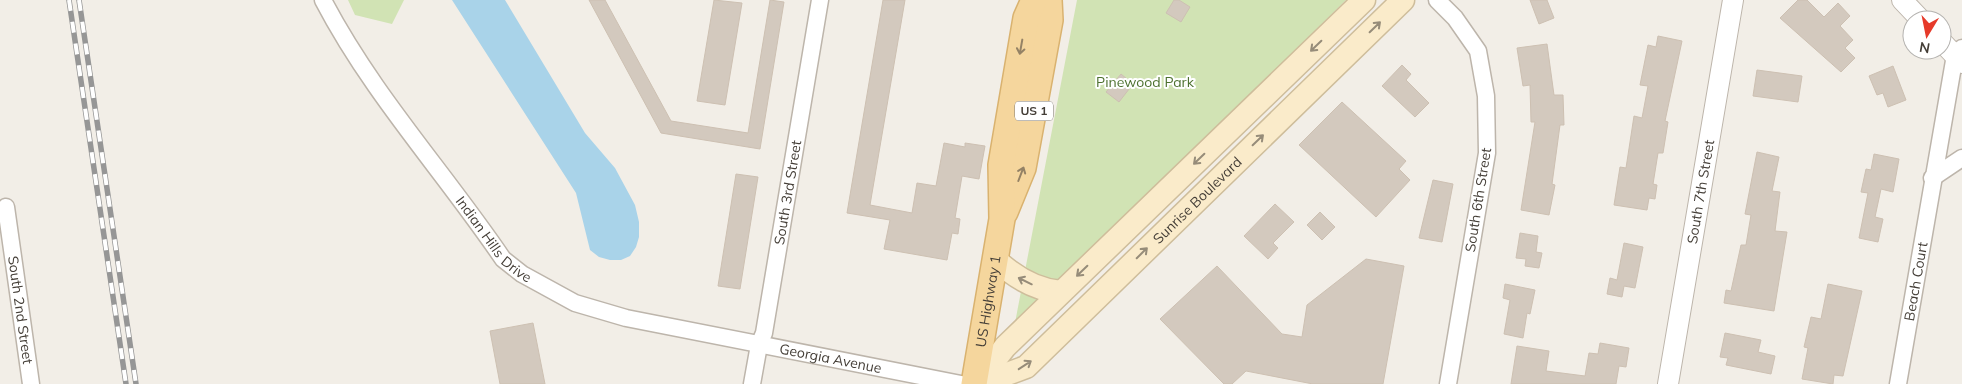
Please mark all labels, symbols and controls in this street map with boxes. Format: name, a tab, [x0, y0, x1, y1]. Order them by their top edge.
north arrow	[1902, 10, 1952, 60]
one-way arrow	[1369, 21, 1382, 33]
one-way arrow	[1016, 38, 1026, 54]
text: N	[1918, 38, 1932, 58]
one-way arrow	[1310, 40, 1323, 52]
park label: Pinewood Park	[1096, 73, 1195, 91]
road number: US 1	[1015, 102, 1053, 120]
one-way arrow	[1252, 134, 1265, 146]
street label: South 7th Street	[1683, 138, 1718, 245]
street label: South 3rd Street	[770, 139, 805, 246]
street label: South 6th Street	[1461, 146, 1495, 253]
street label: Sunrise Boulevard	[1149, 153, 1246, 248]
one-way arrow	[1193, 153, 1206, 165]
one-way arrow	[1017, 167, 1026, 182]
street label: Indian Hills Drive	[452, 192, 535, 287]
street label: Beach Court	[1900, 241, 1931, 322]
one-way arrow	[1136, 248, 1148, 260]
street label: US Highway 1	[971, 254, 1005, 349]
street label: South 2nd Street	[4, 255, 37, 365]
one-way arrow	[1076, 265, 1088, 278]
one-way arrow	[1018, 276, 1033, 286]
street label: Georgia Avenue	[778, 339, 883, 377]
one-way arrow	[1018, 360, 1032, 371]

